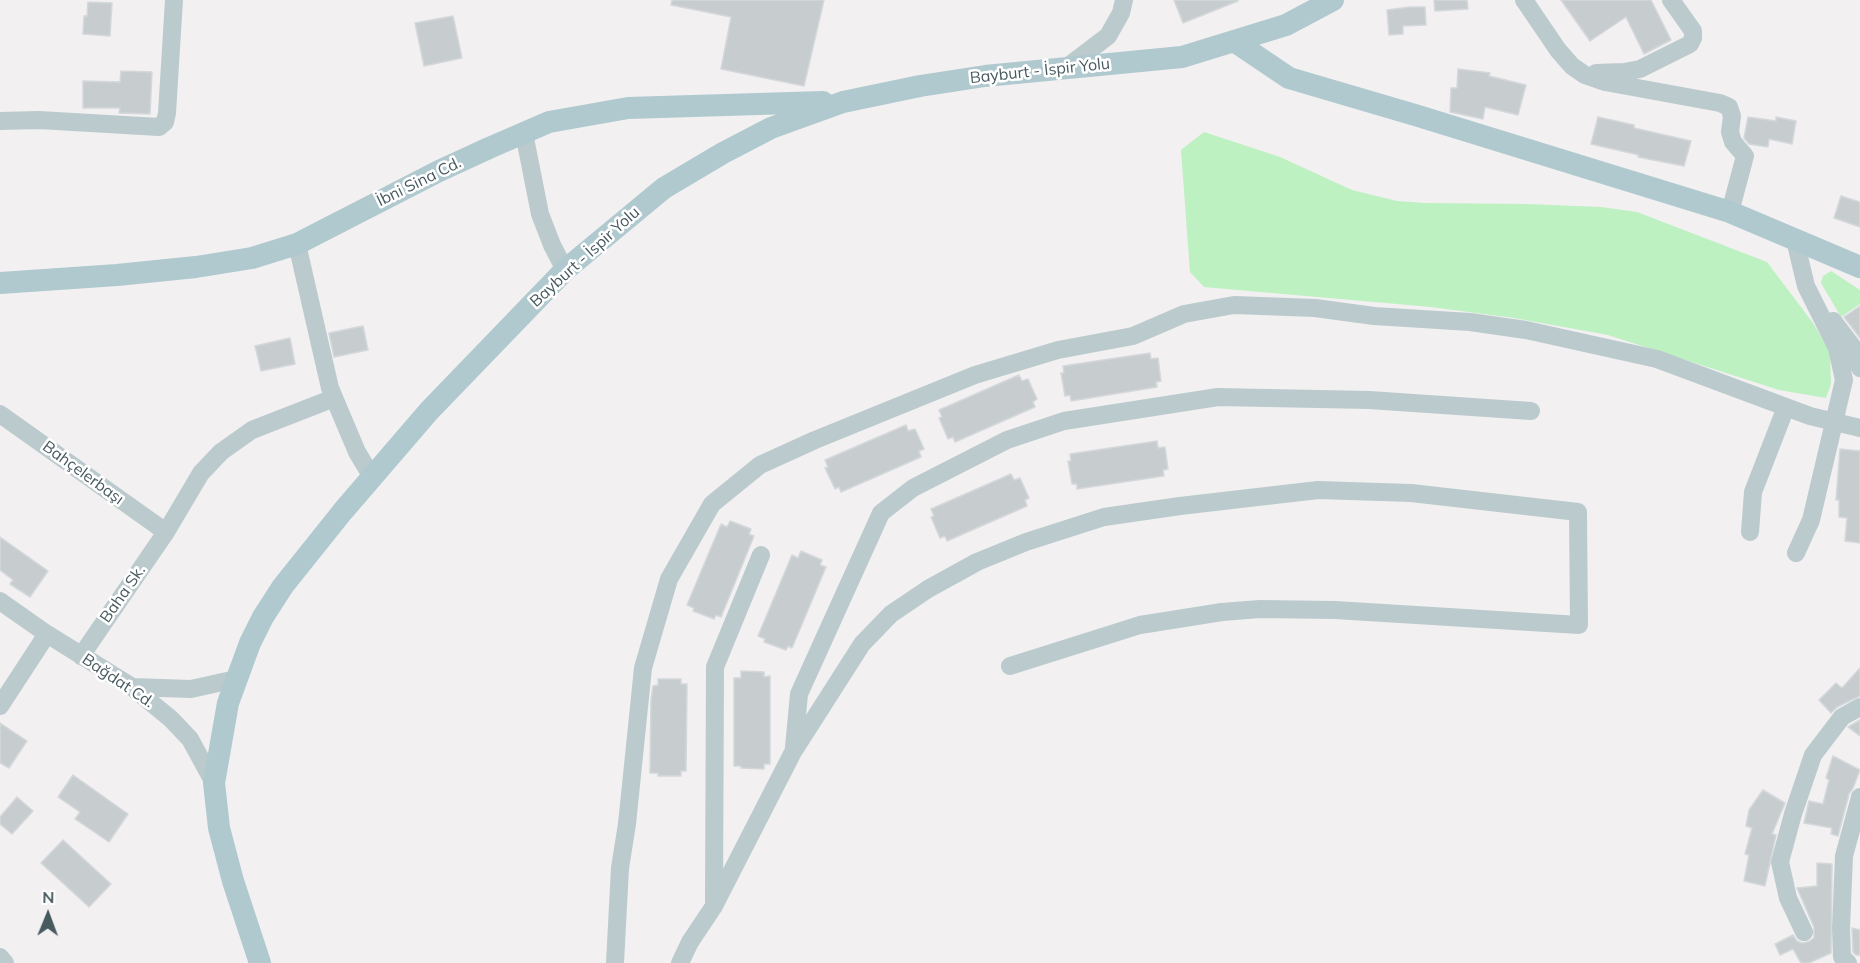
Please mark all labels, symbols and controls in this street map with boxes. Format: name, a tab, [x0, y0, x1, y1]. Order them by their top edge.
street label: Bayburt - İspir Yolu	[969, 54, 1111, 88]
street label: İbni Sina Cd.	[374, 153, 464, 211]
street label: Bayburt - İspir Yolu	[526, 203, 644, 311]
street label: Bahçelerbaşı	[39, 437, 127, 509]
street label: Baha Sk.	[96, 562, 150, 626]
street label: Bağdat Cd.	[78, 650, 158, 712]
north arrow	[18, 885, 78, 945]
text: N	[42, 887, 55, 907]

